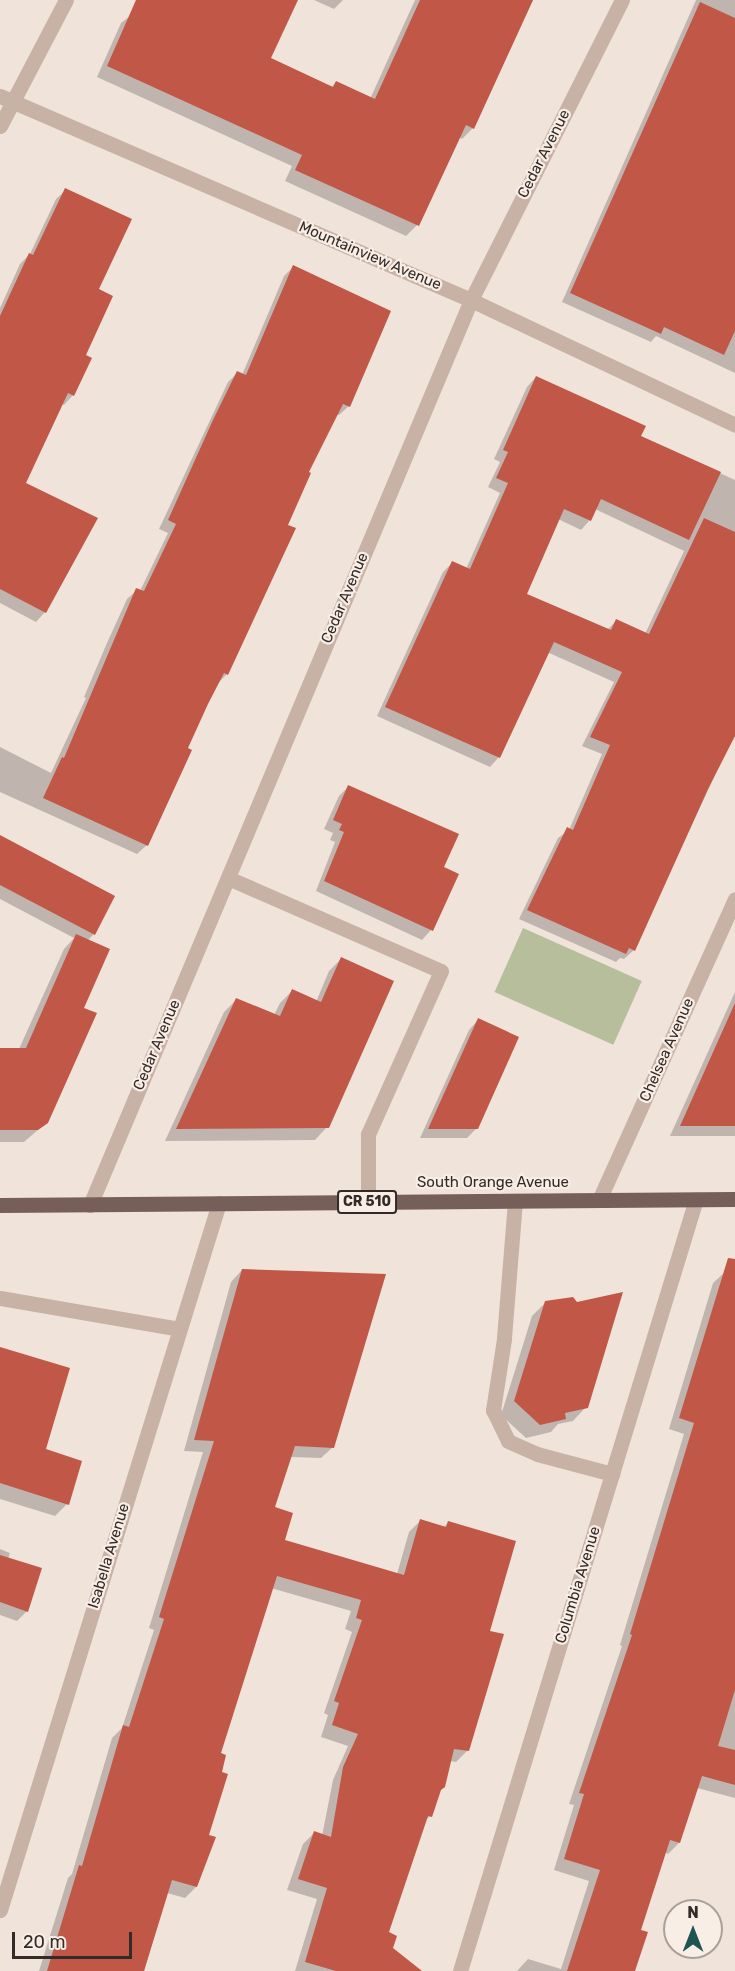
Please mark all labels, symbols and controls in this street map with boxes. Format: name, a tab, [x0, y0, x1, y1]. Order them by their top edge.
street label: Cedar Avenue	[514, 106, 574, 202]
street label: Mountainview Avenue	[296, 218, 444, 294]
street label: Cedar Avenue	[318, 550, 372, 646]
street label: Chelsea Avenue	[636, 995, 698, 1105]
street label: Cedar Avenue	[130, 997, 184, 1093]
street label: South Orange Avenue	[417, 1174, 569, 1192]
road number: CR 510	[337, 1191, 397, 1213]
street label: Isabella Avenue	[84, 1501, 134, 1611]
street label: Columbia Avenue	[552, 1524, 604, 1646]
north arrow	[663, 1899, 723, 1959]
text: N	[687, 1903, 699, 1922]
scale bar	[15, 1920, 135, 1958]
text: 20 m	[23, 1931, 65, 1953]

